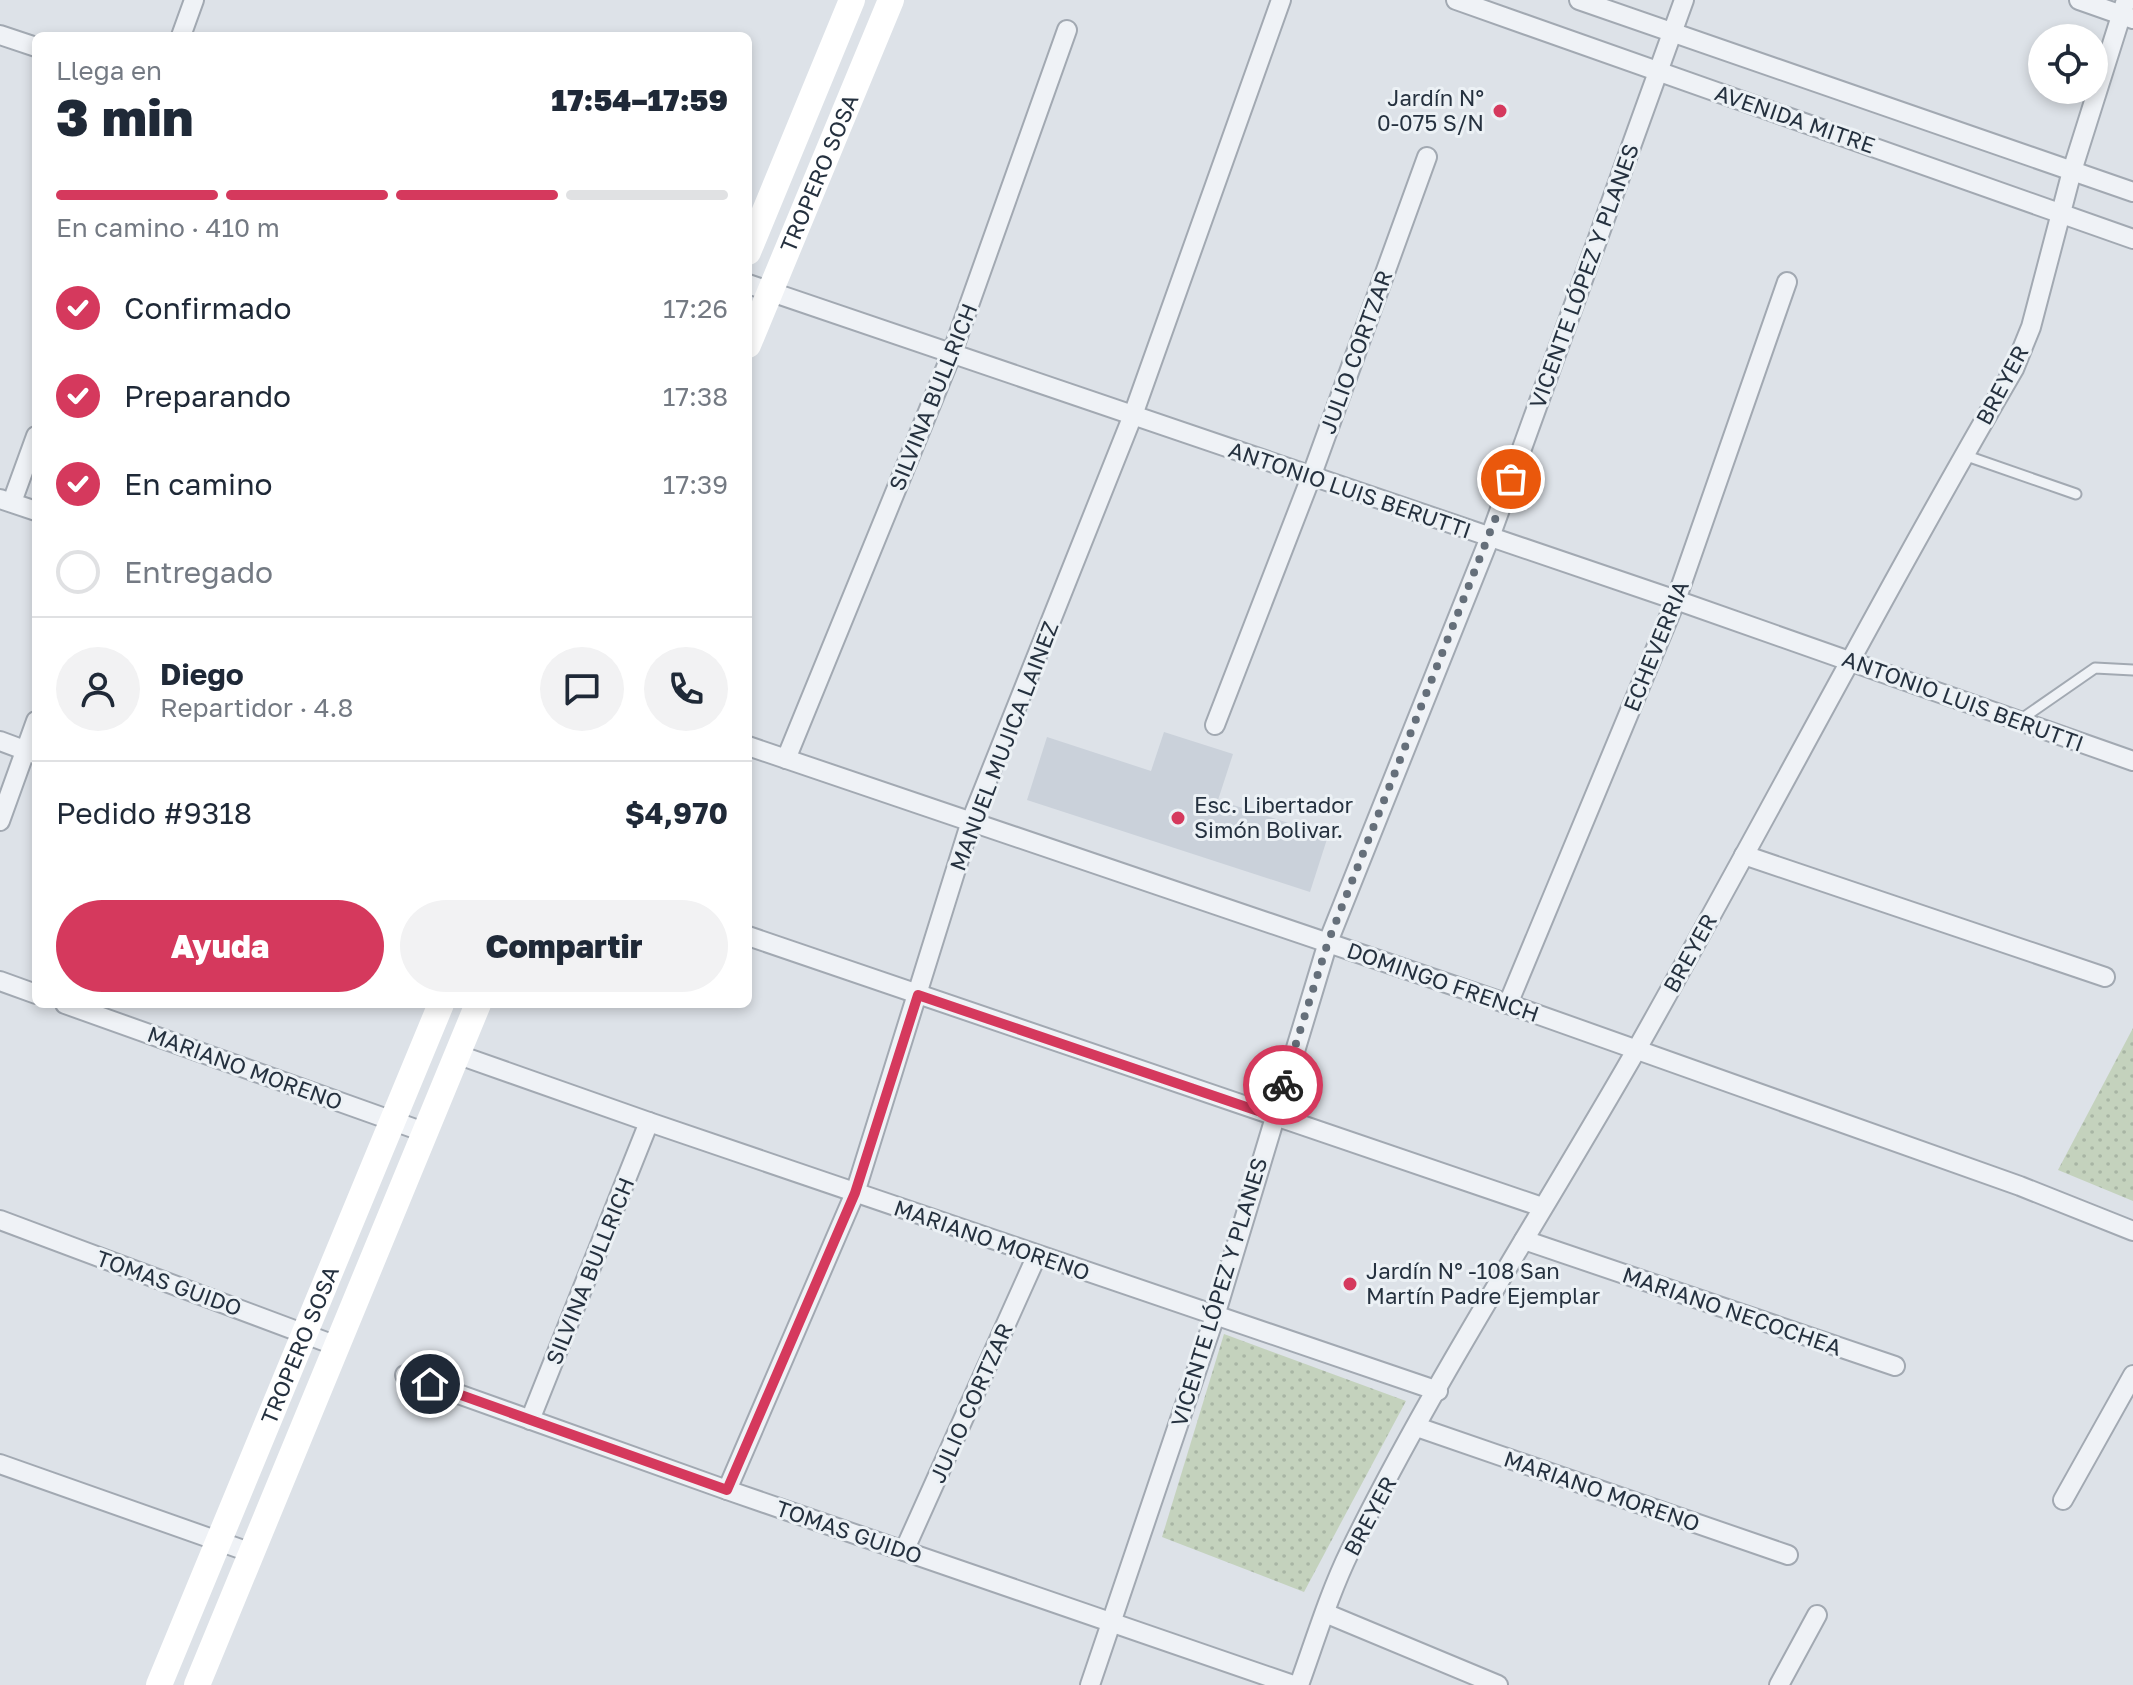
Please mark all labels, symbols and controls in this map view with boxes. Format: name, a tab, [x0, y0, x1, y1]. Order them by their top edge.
map controls	[2028, 24, 2108, 104]
button: locate	[2028, 24, 2108, 104]
text: Llega en	[56, 55, 162, 86]
street label: AVENIDA MITRE	[1712, 78, 1879, 159]
text: 17:54–17:59	[551, 82, 728, 118]
place label: Jardín N° 0-075 S/N	[1377, 84, 1484, 136]
text: 3 min	[56, 85, 193, 147]
street label: TROPERO SOSA	[774, 90, 864, 256]
marker: Jardín N° 0-075 S/N	[1491, 102, 1509, 120]
street label: VICENTE LÓPEZ Y PLANES	[1523, 140, 1644, 412]
text: En camino · 410 m	[56, 212, 280, 243]
street label: JULIO CORTZAR	[1313, 266, 1398, 437]
icon: check	[56, 286, 100, 330]
text: Confirmado	[124, 290, 292, 326]
text: 17:26	[663, 293, 728, 324]
street label: SILVINA BULLRICH	[883, 299, 982, 494]
street label: BREYER	[1969, 341, 2034, 429]
icon: check	[56, 374, 100, 418]
text: Preparando	[124, 378, 291, 414]
text: 17:38	[663, 381, 728, 412]
street label: ANTONIO LUIS BERUTTI	[1225, 435, 1475, 544]
pin	[1477, 445, 1545, 513]
icon: bag	[1489, 457, 1533, 501]
icon: check	[56, 462, 100, 506]
text: En camino	[124, 466, 273, 502]
text: 17:39	[663, 469, 728, 500]
text: Entregado	[124, 554, 273, 590]
street label: ECHEVERRIA	[1617, 576, 1694, 715]
street label: MANUEL MUJICA LAINEZ	[943, 617, 1064, 874]
street label: ANTONIO LUIS BERUTTI	[1839, 644, 2088, 757]
button: person	[56, 647, 140, 731]
button: chat	[540, 647, 624, 731]
button: phone	[644, 647, 728, 731]
text: Diego	[160, 656, 244, 692]
text: Repartidor · 4.8	[160, 692, 353, 723]
place label: Esc. Libertador Simón Bolivar.	[1194, 791, 1353, 843]
text: Pedido #9318	[56, 795, 252, 831]
text: $4,970	[625, 795, 728, 831]
marker: Esc. Libertador Simón Bolivar.	[1169, 809, 1187, 827]
button: Ayuda	[56, 900, 384, 992]
button: Compartir	[400, 900, 728, 992]
street label: BREYER	[1657, 909, 1722, 997]
street label: DOMINGO FRENCH	[1344, 936, 1543, 1027]
street label: MARIANO MORENO	[144, 1020, 346, 1115]
courier	[1243, 1045, 1323, 1125]
icon: bike	[1261, 1063, 1305, 1107]
street label: VICENTE LÓPEZ Y PLANES	[1165, 1154, 1272, 1430]
street label: SILVINA BULLRICH	[540, 1173, 639, 1368]
street label: MARIANO MORENO	[891, 1193, 1094, 1286]
street label: TOMAS GUIDO	[93, 1244, 246, 1321]
place label: Jardín N° -108 San Martín Padre Ejemplar	[1366, 1257, 1600, 1309]
street label: MARIANO NECOCHEA	[1619, 1260, 1845, 1361]
street label: TROPERO SOSA	[255, 1262, 344, 1428]
marker: Jardín N° -108 San Martín Padre Ejemplar	[1341, 1275, 1359, 1293]
street label: JULIO CORTZAR	[923, 1319, 1018, 1487]
pin	[396, 1350, 464, 1418]
icon: home	[408, 1362, 452, 1406]
street label: MARIANO MORENO	[1501, 1444, 1704, 1537]
street label: BREYER	[1337, 1472, 1402, 1560]
street label: TOMAS GUIDO	[773, 1494, 926, 1569]

